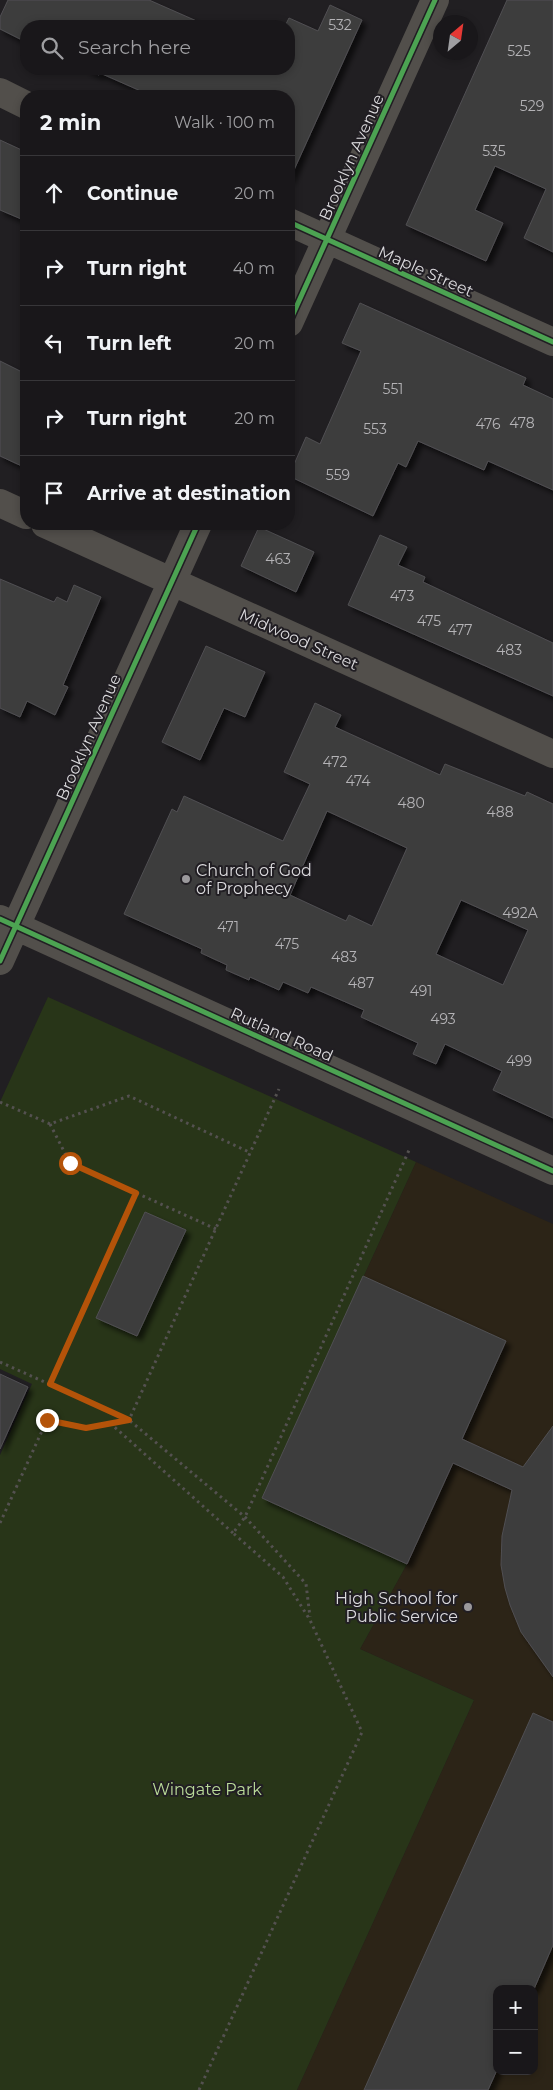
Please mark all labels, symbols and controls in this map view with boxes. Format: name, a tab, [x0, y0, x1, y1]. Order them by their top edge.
north arrow	[433, 15, 478, 60]
house number: 532	[328, 16, 352, 34]
search box	[20, 20, 295, 75]
icon: search	[38, 34, 66, 62]
text: Search here	[78, 36, 191, 59]
house number: 525	[507, 42, 531, 60]
street label: Brooklyn Avenue	[315, 91, 388, 223]
house number: 529	[520, 97, 544, 115]
text: 2 min	[40, 110, 101, 135]
text: Walk · 100 m	[174, 113, 275, 132]
house number: 535	[482, 142, 506, 160]
icon: ahead	[40, 179, 68, 207]
text: Continue	[87, 182, 178, 205]
text: 20 m	[234, 184, 275, 203]
street label: Maple Street	[375, 242, 477, 301]
icon: right	[40, 254, 68, 282]
text: Turn right	[87, 257, 187, 280]
text: 40 m	[233, 259, 275, 278]
icon: left	[40, 329, 68, 357]
text: Turn left	[87, 332, 172, 355]
text: 20 m	[234, 334, 275, 353]
house number: 551	[383, 380, 403, 398]
icon: right	[40, 404, 68, 432]
text: Turn right	[87, 407, 187, 430]
text: 20 m	[234, 409, 275, 428]
house number: 478	[509, 414, 535, 432]
house number: 476	[475, 415, 501, 433]
house number: 553	[363, 420, 387, 438]
house number: 559	[326, 466, 350, 484]
icon: arrive	[40, 479, 68, 507]
text: Arrive at destination	[87, 482, 291, 505]
house number: 463	[265, 550, 291, 568]
house number: 473	[390, 587, 414, 605]
street label: Midwood Street	[237, 605, 361, 674]
house number: 475	[417, 612, 441, 630]
house number: 477	[447, 621, 473, 639]
house number: 483	[496, 641, 522, 659]
street label: Brooklyn Avenue	[52, 671, 125, 803]
house number: 472	[323, 753, 347, 771]
house number: 474	[345, 772, 371, 790]
house number: 480	[397, 794, 425, 812]
house number: 488	[486, 803, 514, 821]
place label: Church of God of Prophecy	[196, 861, 312, 898]
marker: Church of God of Prophecy	[180, 873, 192, 885]
house number: 492A	[502, 904, 539, 922]
house number: 471	[217, 918, 239, 936]
house number: 475	[275, 935, 299, 953]
house number: 483	[331, 948, 357, 966]
house number: 487	[348, 974, 374, 992]
house number: 491	[410, 982, 432, 1000]
street label: Rutland Road	[228, 1003, 336, 1066]
house number: 493	[430, 1010, 456, 1028]
house number: 499	[506, 1052, 532, 1070]
route start	[59, 1152, 82, 1175]
route end	[36, 1409, 59, 1432]
place label: High School for Public Service	[335, 1589, 458, 1626]
marker: High School for Public Service	[462, 1601, 474, 1613]
park label: Wingate Park	[152, 1780, 262, 1799]
map controls	[493, 1985, 538, 2075]
button: +	[493, 1985, 538, 2030]
button: −	[493, 2030, 538, 2075]

